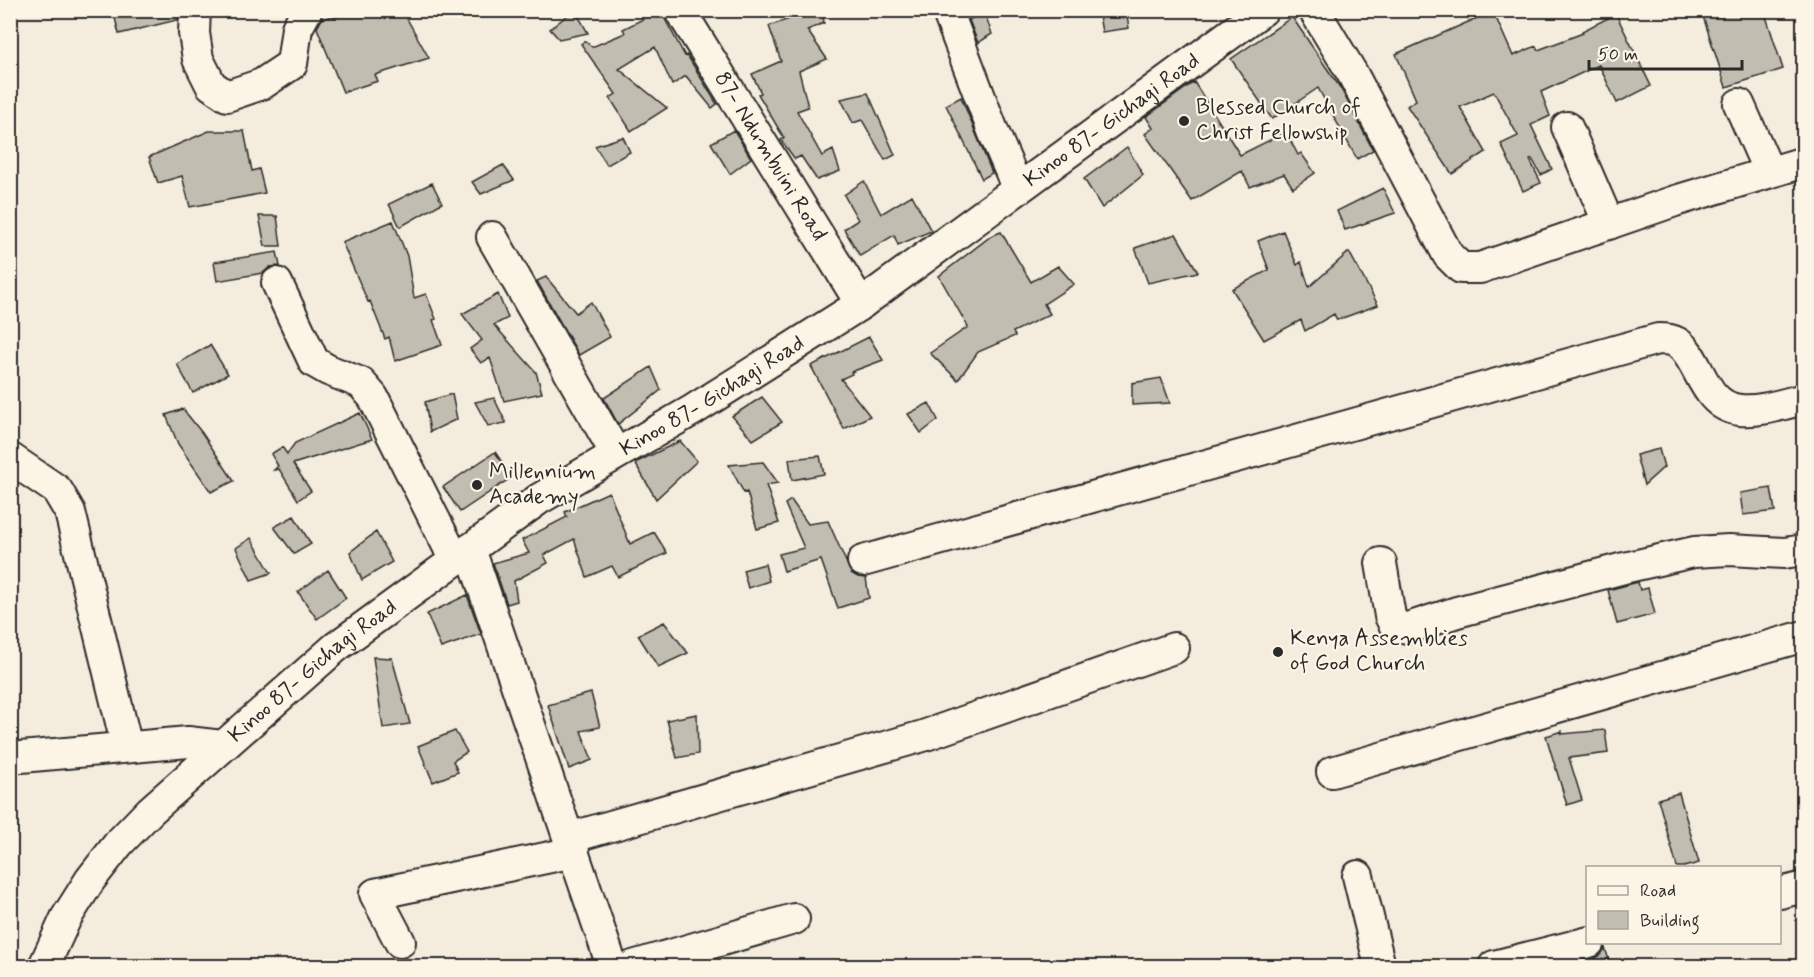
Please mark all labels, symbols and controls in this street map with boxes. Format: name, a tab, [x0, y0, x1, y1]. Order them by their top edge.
scale bar	[1589, 33, 1742, 71]
text: 50 m	[1598, 43, 1638, 67]
street label: Kinoo 87- Gichagi Road	[1019, 47, 1205, 194]
street label: 87- Ndumbuini Road	[707, 67, 833, 246]
place label: Blessed Church of Christ Fellowship	[1196, 94, 1361, 147]
marker: Blessed Church of Christ Fellowship	[1177, 114, 1191, 128]
street label: Kinoo 87- Gichagi Road	[615, 329, 810, 463]
place label: Millennium Academy	[489, 458, 596, 511]
marker: Millennium Academy	[470, 478, 484, 492]
street label: Kinoo 87- Gichagi Road	[223, 593, 403, 749]
place label: Kenya Assemblies of God Church	[1290, 625, 1468, 678]
marker: Kenya Assemblies of God Church	[1271, 645, 1285, 659]
legend	[1586, 866, 1781, 944]
text: Road	[1640, 879, 1676, 903]
text: Building	[1640, 909, 1700, 935]

